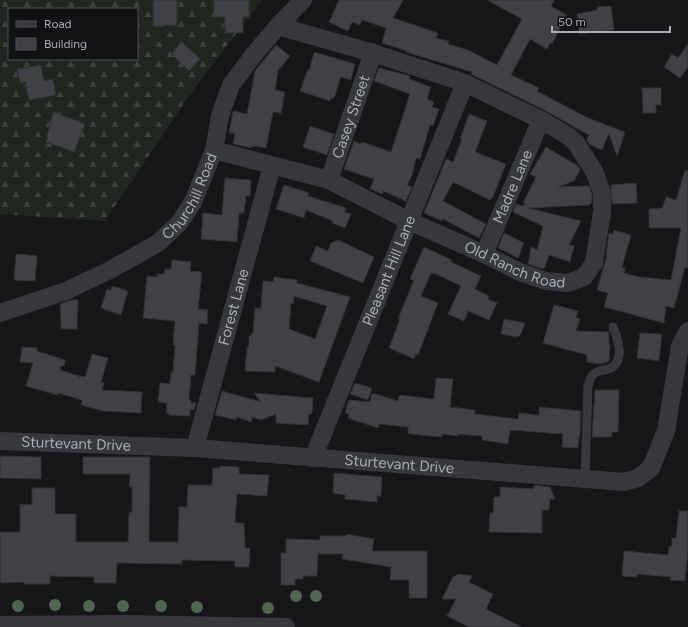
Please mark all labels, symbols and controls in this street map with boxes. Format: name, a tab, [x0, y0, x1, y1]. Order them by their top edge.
legend	[8, 8, 138, 60]
scale bar	[552, 8, 670, 34]
text: 50 m	[558, 15, 586, 29]
text: Road	[44, 17, 72, 31]
text: Building	[44, 37, 87, 51]
street label: Casey Street	[328, 72, 374, 161]
street label: Madre Lane	[489, 147, 536, 226]
street label: Churchill Road	[158, 150, 221, 243]
street label: Pleasant Hill Lane	[358, 213, 419, 329]
street label: Old Ranch Road	[462, 238, 566, 292]
street label: Forest Lane	[214, 267, 252, 347]
street label: Sturtevant Drive	[21, 433, 131, 455]
street label: Sturtevant Drive	[344, 451, 455, 477]

